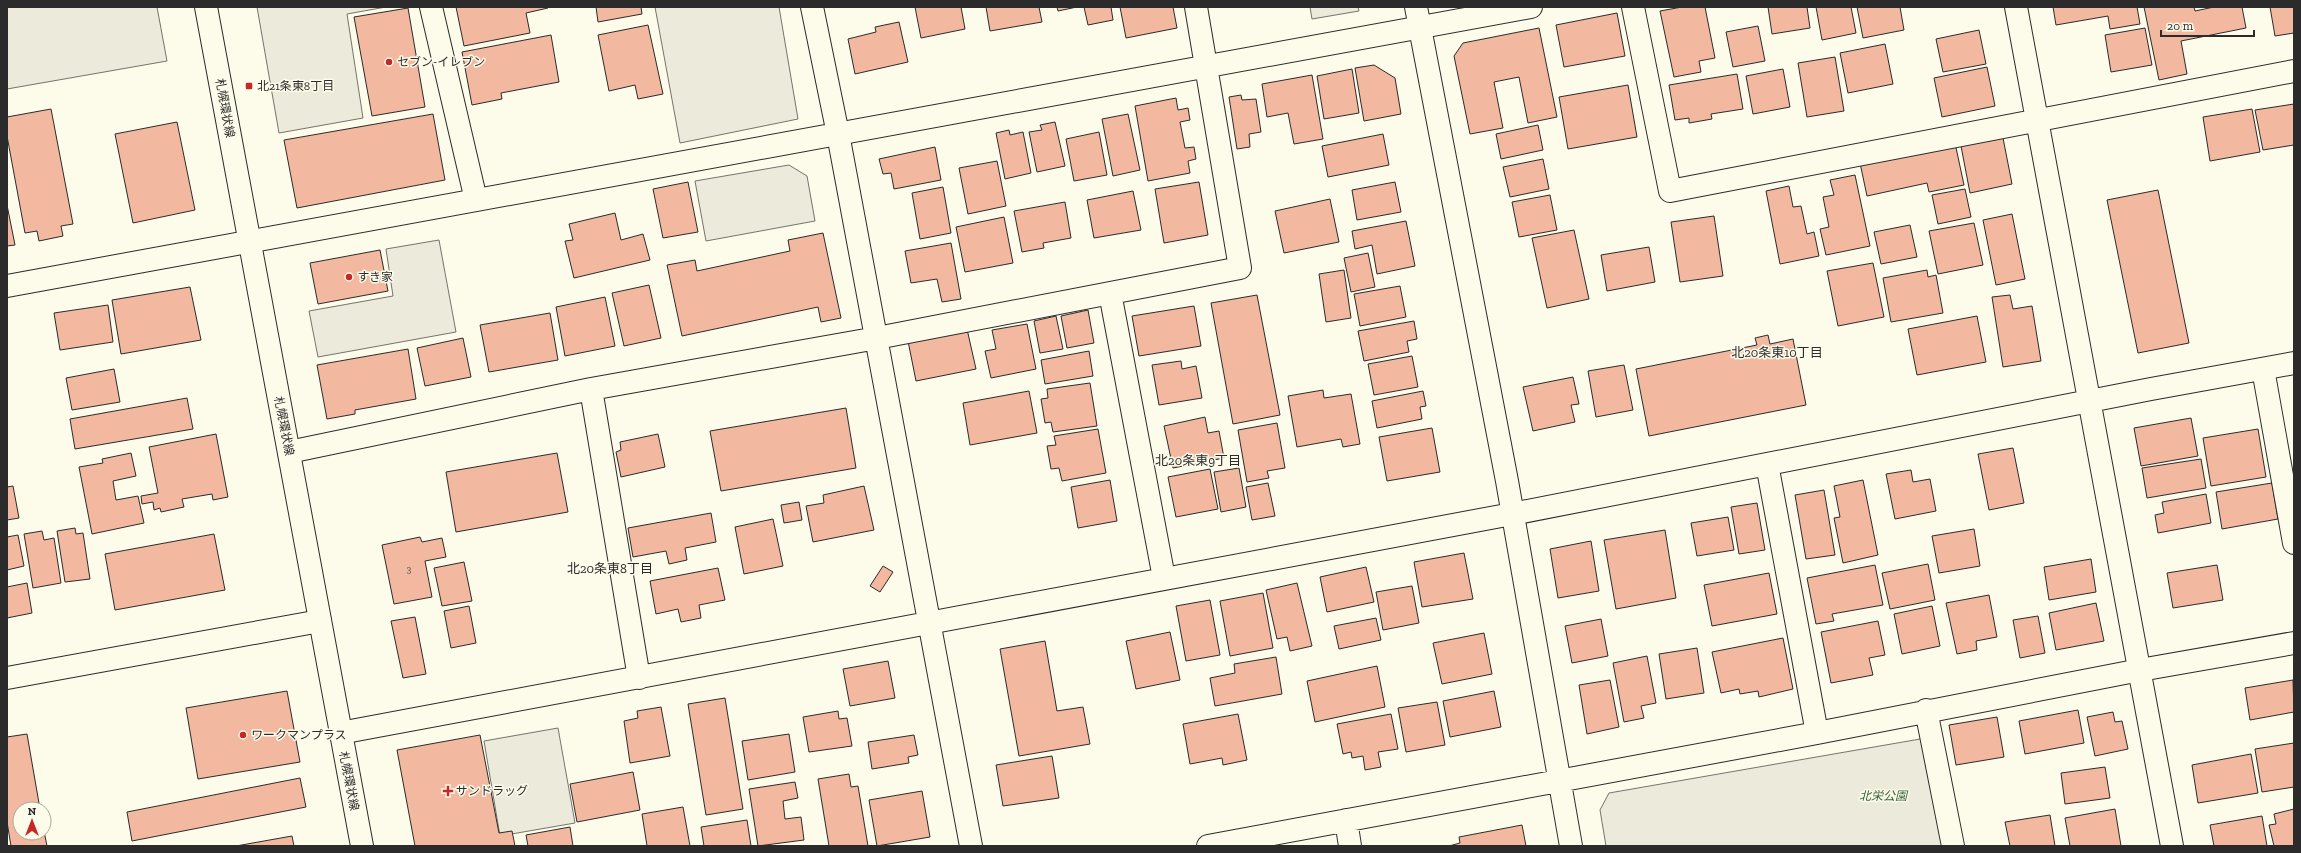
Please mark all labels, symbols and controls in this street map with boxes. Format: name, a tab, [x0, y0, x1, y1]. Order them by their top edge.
scale bar	[2161, 12, 2254, 38]
text: 20 m	[2167, 19, 2194, 33]
place label: セブン-イレブン	[397, 55, 485, 69]
marker: セブン-イレブン	[384, 57, 394, 67]
street label: 札幌環状線	[213, 77, 237, 139]
place label: 北21条東8丁目	[257, 79, 334, 93]
marker: 北21条東8丁目	[244, 81, 254, 91]
place label: すき家	[357, 270, 393, 284]
marker: すき家	[344, 272, 354, 282]
district label: 北20条東10丁目	[1731, 345, 1823, 360]
street label: 札幌環状線	[271, 395, 297, 457]
district label: 北20条東9丁目	[1155, 453, 1241, 468]
district label: 北20条東8丁目	[567, 561, 653, 576]
house number: 3	[407, 563, 412, 575]
place label: ワークマンプラス	[251, 728, 346, 742]
marker: ワークマンプラス	[238, 730, 248, 740]
street label: 札幌環状線	[336, 750, 362, 812]
place label: サンドラッグ	[456, 784, 528, 798]
marker: サンドラッグ	[443, 786, 453, 796]
park label: 北栄公園	[1859, 789, 1909, 803]
north arrow	[12, 801, 52, 841]
text: N	[28, 805, 37, 818]

